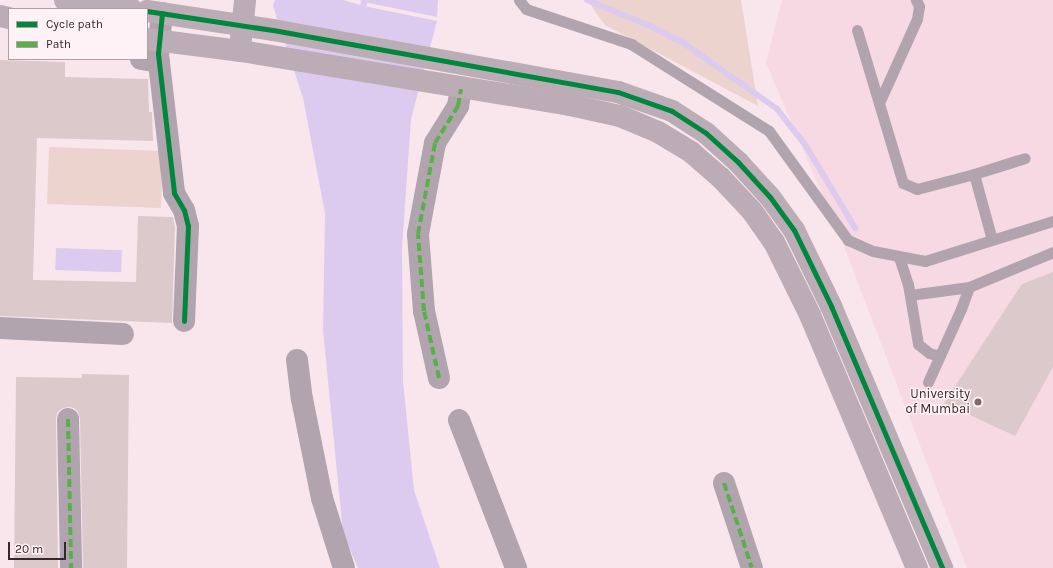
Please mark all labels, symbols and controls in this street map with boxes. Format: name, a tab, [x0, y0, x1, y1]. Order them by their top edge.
legend	[8, 8, 148, 60]
text: Cycle path	[46, 17, 103, 31]
text: Path	[46, 37, 71, 51]
place label: University of Mumbai	[906, 387, 970, 418]
marker: University of Mumbai	[973, 397, 983, 407]
scale bar	[10, 534, 68, 560]
text: 20 m	[15, 542, 43, 556]

